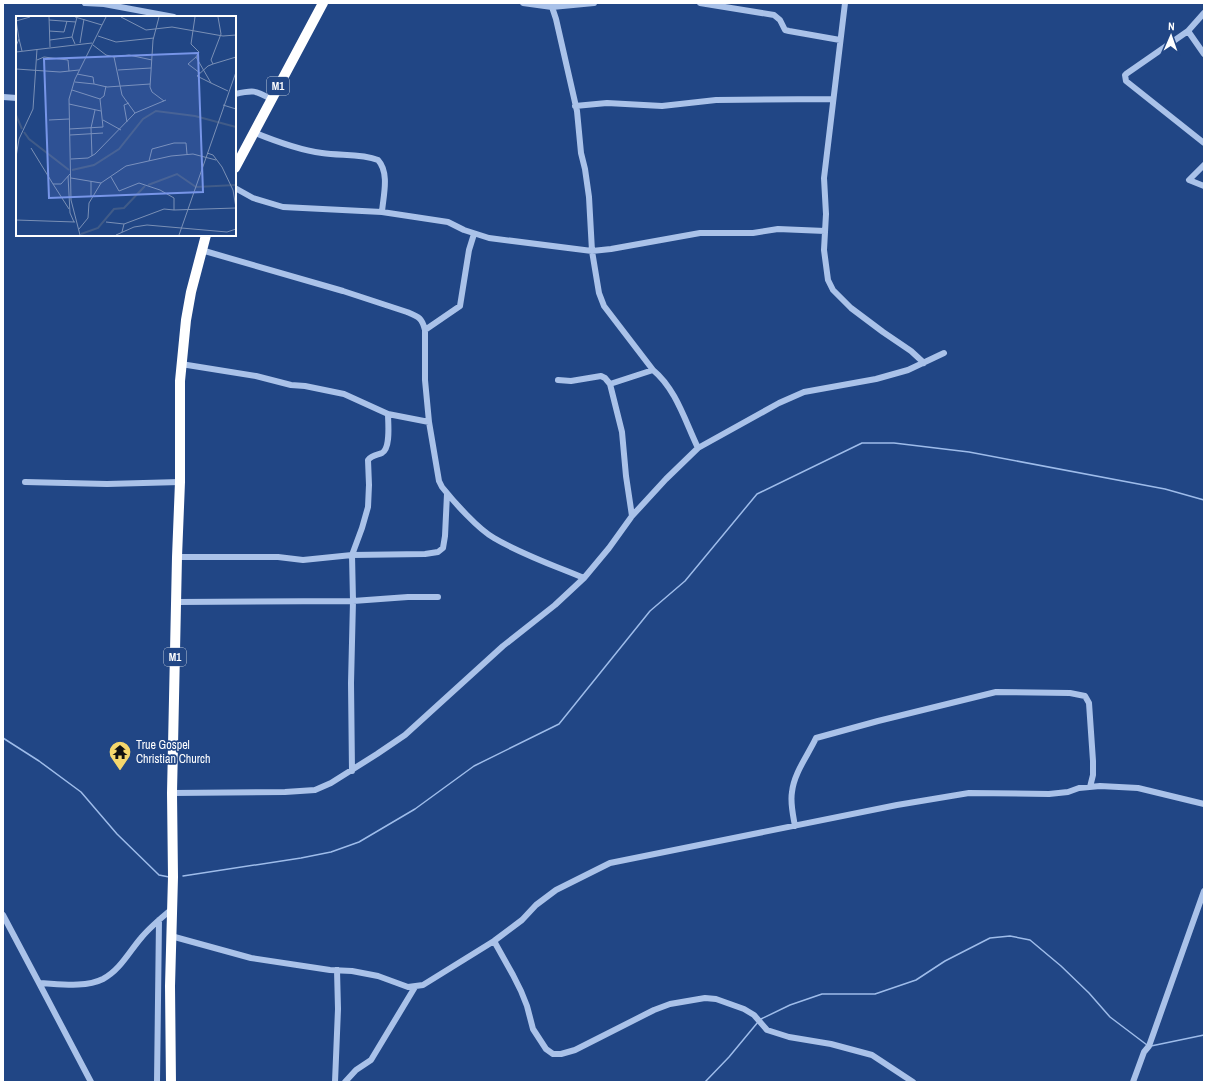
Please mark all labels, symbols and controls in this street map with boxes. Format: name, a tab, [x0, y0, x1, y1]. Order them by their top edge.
inset map	[16, 16, 236, 236]
north arrow	[1151, 16, 1191, 56]
text: N	[1168, 19, 1175, 33]
road number: M1	[267, 77, 289, 95]
road number: M1	[164, 648, 186, 666]
place label: True Gospel Christian Church	[136, 737, 210, 767]
temple icon: True Gospel Christian Church	[107, 739, 133, 772]

